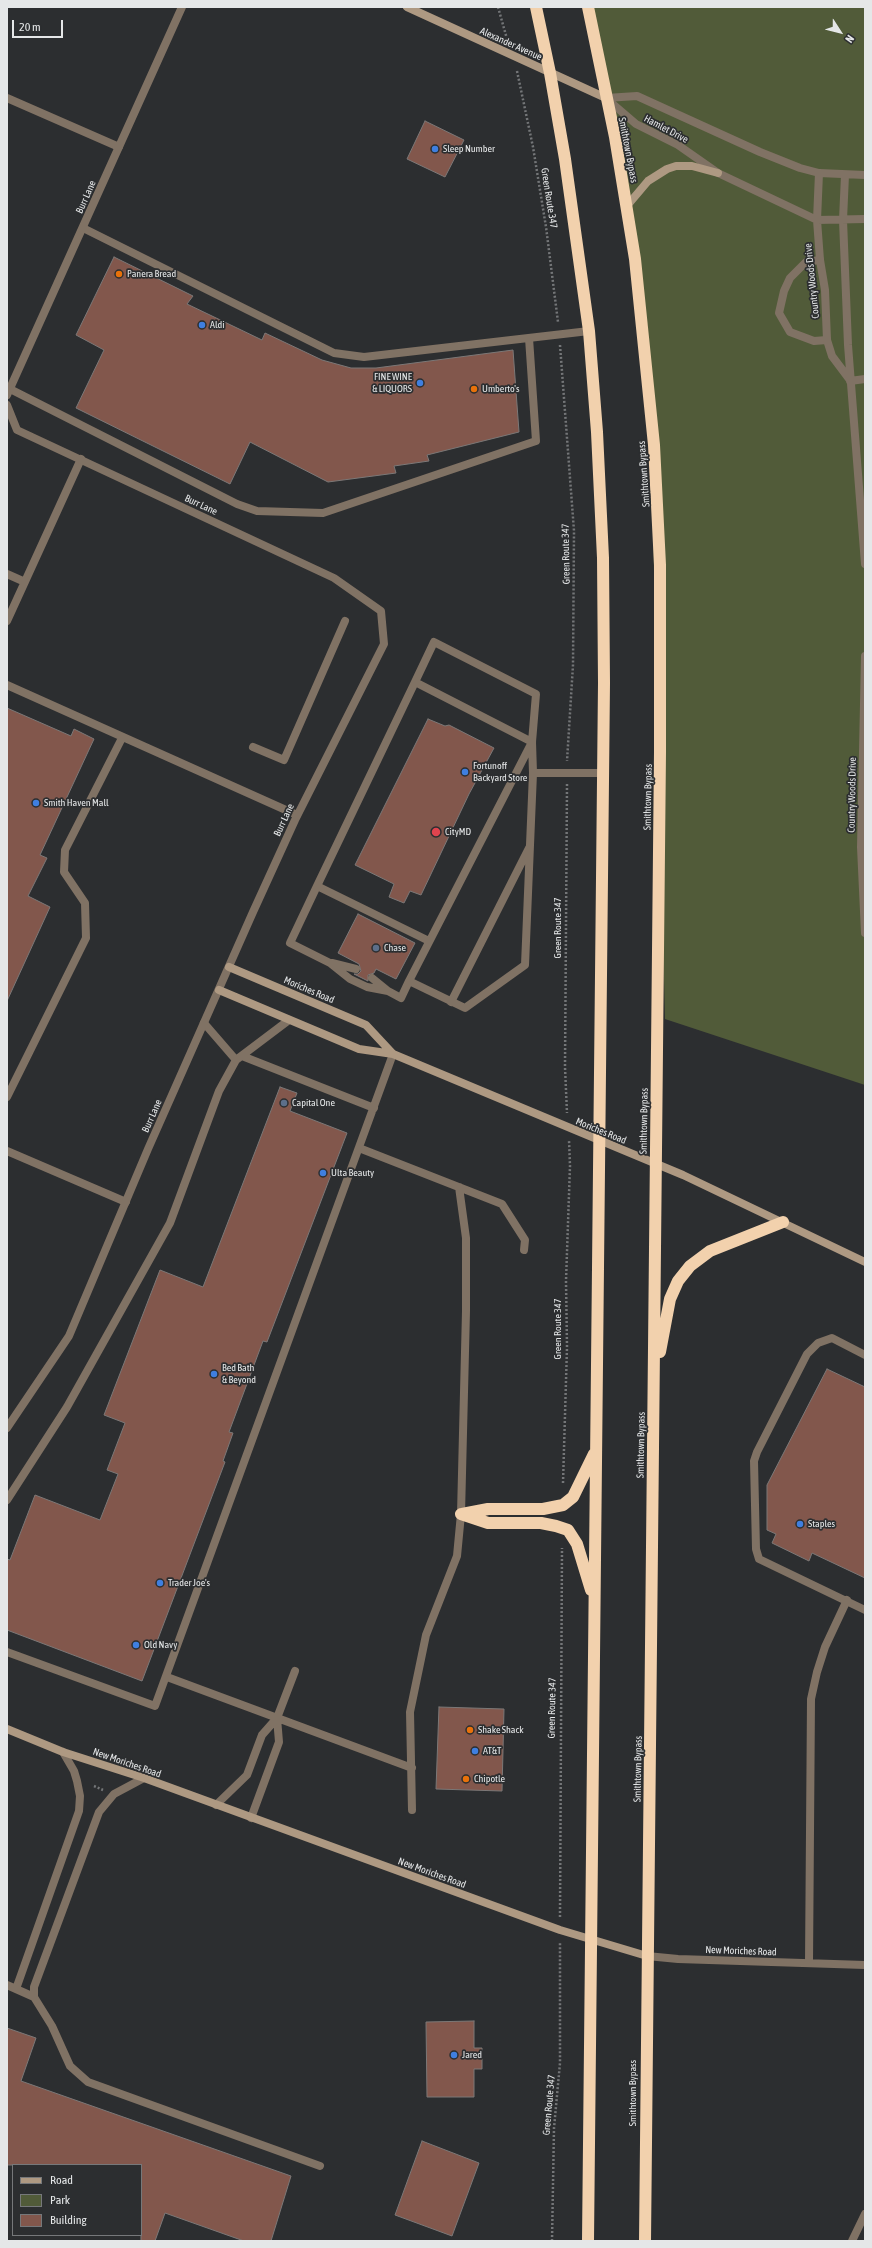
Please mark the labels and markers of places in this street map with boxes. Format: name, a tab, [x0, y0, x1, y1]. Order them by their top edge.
place label: Sleep Number	[443, 143, 495, 155]
marker: Sleep Number	[430, 144, 440, 154]
place label: Panera Bread	[127, 268, 176, 280]
marker: Panera Bread	[114, 269, 124, 279]
place label: Aldi	[210, 319, 224, 331]
marker: Aldi	[197, 320, 207, 330]
place label: FINE WINE & LIQUORS	[372, 371, 412, 394]
marker: FINE WINE & LIQUORS	[415, 378, 425, 388]
place label: Umberto's	[482, 383, 519, 395]
marker: Umberto's	[469, 384, 479, 394]
place label: Fortunoff Backyard Store	[473, 760, 527, 784]
marker: Fortunoff Backyard Store	[460, 767, 470, 777]
place label: Smith Haven Mall	[44, 797, 109, 809]
marker: Smith Haven Mall	[31, 798, 41, 808]
marker: CityMD	[430, 826, 442, 838]
place label: CityMD	[445, 826, 471, 838]
place label: Chase	[384, 942, 406, 954]
marker: Chase	[371, 943, 381, 953]
place label: Capital One	[292, 1097, 335, 1109]
marker: Capital One	[279, 1098, 289, 1108]
place label: Ulta Beauty	[331, 1167, 374, 1179]
marker: Ulta Beauty	[318, 1168, 328, 1178]
place label: Bed Bath & Beyond	[222, 1362, 256, 1386]
marker: Bed Bath & Beyond	[209, 1369, 219, 1379]
place label: Staples	[808, 1518, 835, 1530]
marker: Staples	[795, 1519, 805, 1529]
place label: Trader Joe's	[168, 1577, 210, 1589]
marker: Trader Joe's	[155, 1578, 165, 1588]
place label: Old Navy	[144, 1639, 177, 1651]
marker: Old Navy	[131, 1640, 141, 1650]
place label: Shake Shack	[478, 1724, 524, 1736]
marker: Shake Shack	[465, 1725, 475, 1735]
place label: AT&T	[483, 1745, 501, 1757]
marker: AT&T	[470, 1746, 480, 1756]
place label: Chipotle	[474, 1773, 505, 1785]
marker: Chipotle	[461, 1774, 471, 1784]
place label: Jared	[462, 2049, 482, 2061]
marker: Jared	[449, 2050, 459, 2060]

